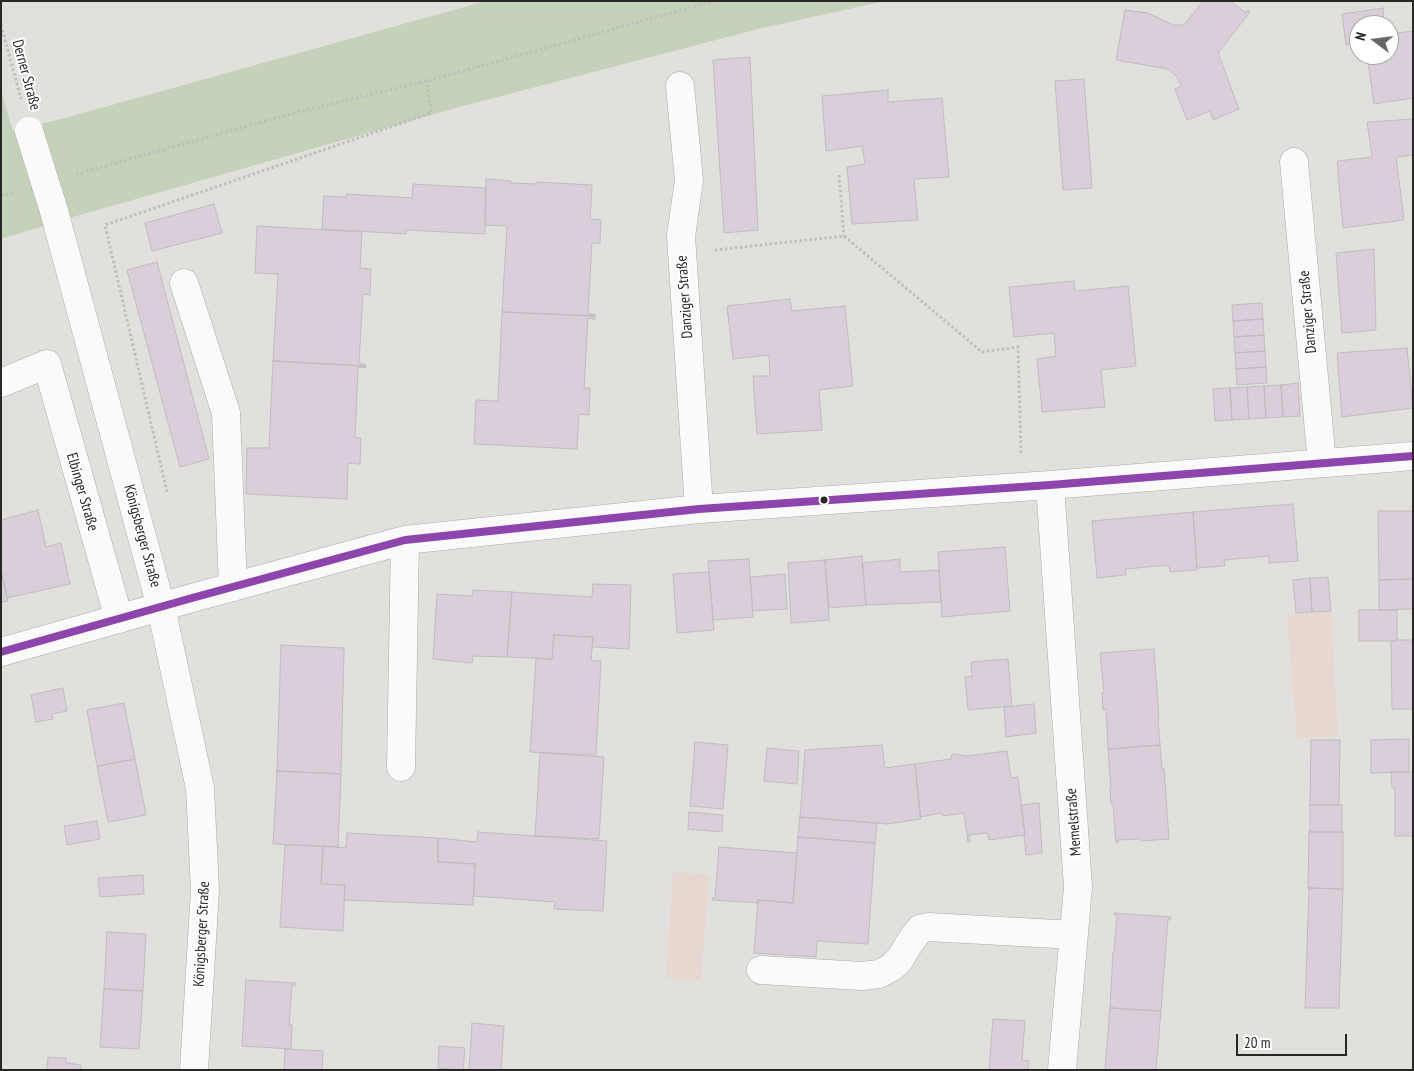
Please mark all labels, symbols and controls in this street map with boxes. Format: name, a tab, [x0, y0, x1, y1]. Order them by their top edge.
north arrow	[1349, 15, 1399, 65]
text: N	[1351, 30, 1370, 42]
street label: Derner Straße	[8, 38, 44, 112]
street label: Danziger Straße	[673, 255, 697, 339]
street label: Danziger Straße	[1295, 270, 1321, 354]
street label: Elbinger Straße	[62, 451, 102, 533]
street label: Königsberger Straße	[120, 483, 164, 589]
unlabelled marker	[819, 495, 829, 505]
street label: Memelstraße	[1063, 787, 1085, 857]
street label: Königsberger Straße	[190, 881, 214, 987]
scale bar	[1239, 1024, 1350, 1056]
text: 20 m	[1244, 1033, 1270, 1052]

